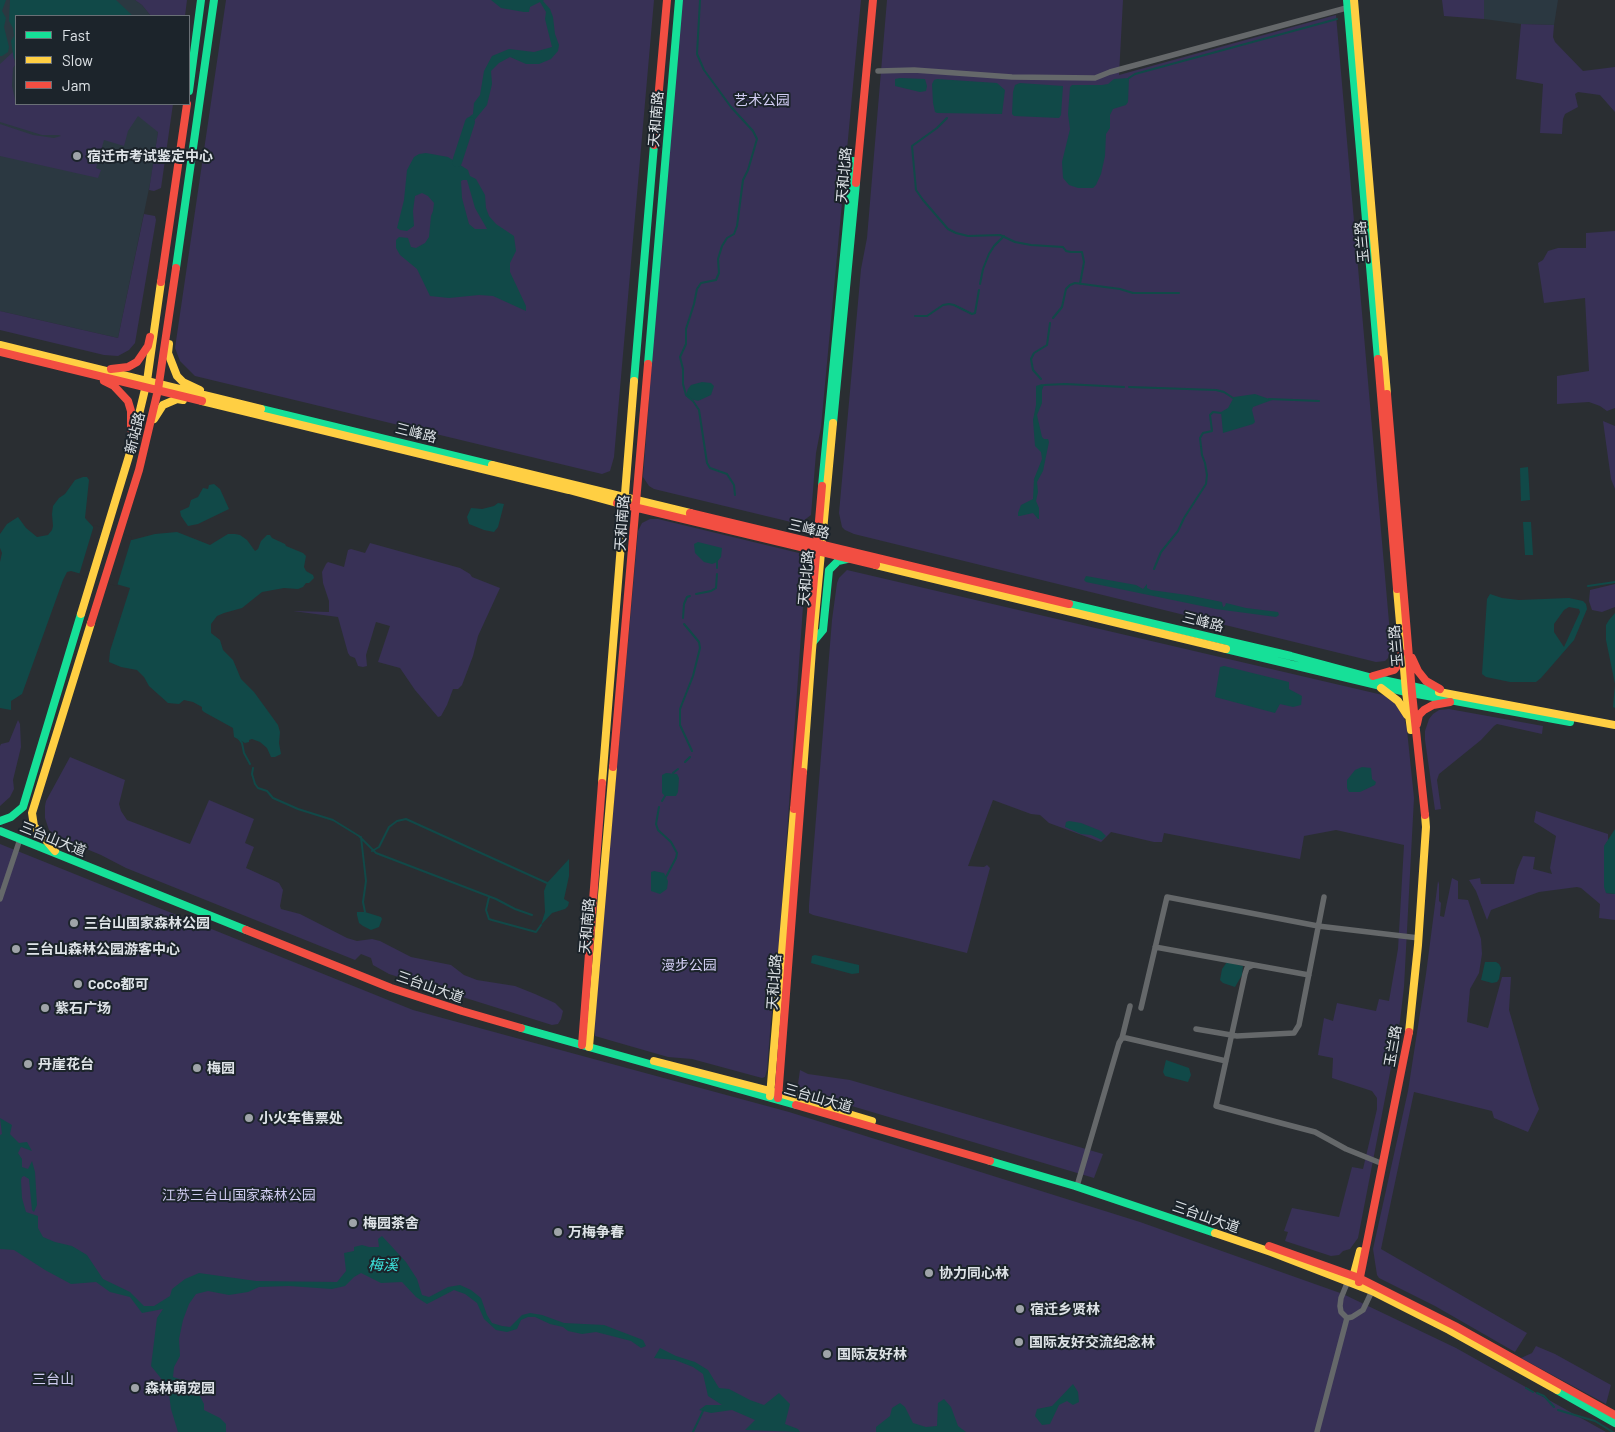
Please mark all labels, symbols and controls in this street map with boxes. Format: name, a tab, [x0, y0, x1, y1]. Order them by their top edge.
legend	[15, 15, 190, 105]
text: Fast	[62, 26, 90, 44]
text: Slow	[62, 51, 93, 69]
text: Jam	[62, 76, 91, 94]
street label: 天和南路	[645, 90, 667, 148]
park label: 艺术公园	[734, 92, 790, 108]
street label: 天和北路	[833, 146, 855, 204]
place label: 宿迁市考试鉴定中心	[87, 148, 213, 164]
marker: 宿迁市考试鉴定中心	[71, 150, 83, 162]
street label: 玉兰路	[1352, 220, 1372, 264]
street label: 新站路	[122, 411, 148, 455]
street label: 三峰路	[394, 420, 438, 446]
street label: 天和南路	[612, 494, 632, 552]
street label: 三峰路	[787, 516, 831, 542]
street label: 天和北路	[795, 549, 817, 607]
street label: 三峰路	[1181, 609, 1225, 635]
street label: 玉兰路	[1386, 624, 1406, 668]
street label: 三台山大道	[17, 818, 89, 860]
street label: 天和南路	[576, 897, 598, 955]
place label: 三台山国家森林公园	[84, 915, 210, 931]
marker: 三台山国家森林公园	[68, 917, 80, 929]
place label: 三台山森林公园游客中心	[26, 941, 180, 957]
marker: 三台山森林公园游客中心	[10, 943, 22, 955]
street label: 天和北路	[764, 953, 784, 1011]
park label: 漫步公园	[661, 957, 717, 973]
street label: 三台山大道	[394, 968, 466, 1006]
place label: CoCo都可	[88, 976, 149, 992]
marker: CoCo都可	[72, 978, 84, 990]
place label: 紫石广场	[55, 1000, 111, 1016]
marker: 紫石广场	[39, 1002, 51, 1014]
street label: 玉兰路	[1381, 1024, 1405, 1068]
place label: 丹崖花台	[38, 1056, 94, 1072]
marker: 丹崖花台	[22, 1058, 34, 1070]
place label: 梅园	[207, 1060, 235, 1076]
marker: 梅园	[191, 1062, 203, 1074]
street label: 三台山大道	[782, 1080, 854, 1116]
place label: 小火车售票处	[259, 1110, 343, 1126]
marker: 小火车售票处	[243, 1112, 255, 1124]
park label: 江苏三台山国家森林公园	[162, 1187, 316, 1203]
street label: 三台山大道	[1170, 1198, 1242, 1236]
place label: 梅园茶舍	[363, 1215, 419, 1231]
marker: 梅园茶舍	[347, 1217, 359, 1229]
place label: 万梅争春	[568, 1224, 624, 1240]
marker: 万梅争春	[552, 1226, 564, 1238]
water label: 梅溪	[368, 1256, 398, 1274]
place label: 协力同心林	[939, 1265, 1009, 1281]
marker: 协力同心林	[923, 1267, 935, 1279]
place label: 宿迁乡贤林	[1030, 1301, 1100, 1317]
marker: 宿迁乡贤林	[1014, 1303, 1026, 1315]
place label: 国际友好交流纪念林	[1029, 1334, 1155, 1350]
marker: 国际友好交流纪念林	[1013, 1336, 1025, 1348]
place label: 国际友好林	[837, 1346, 907, 1362]
marker: 国际友好林	[821, 1348, 833, 1360]
park label: 三台山	[32, 1371, 74, 1387]
place label: 森林萌宠园	[145, 1380, 215, 1396]
marker: 森林萌宠园	[129, 1382, 141, 1394]

